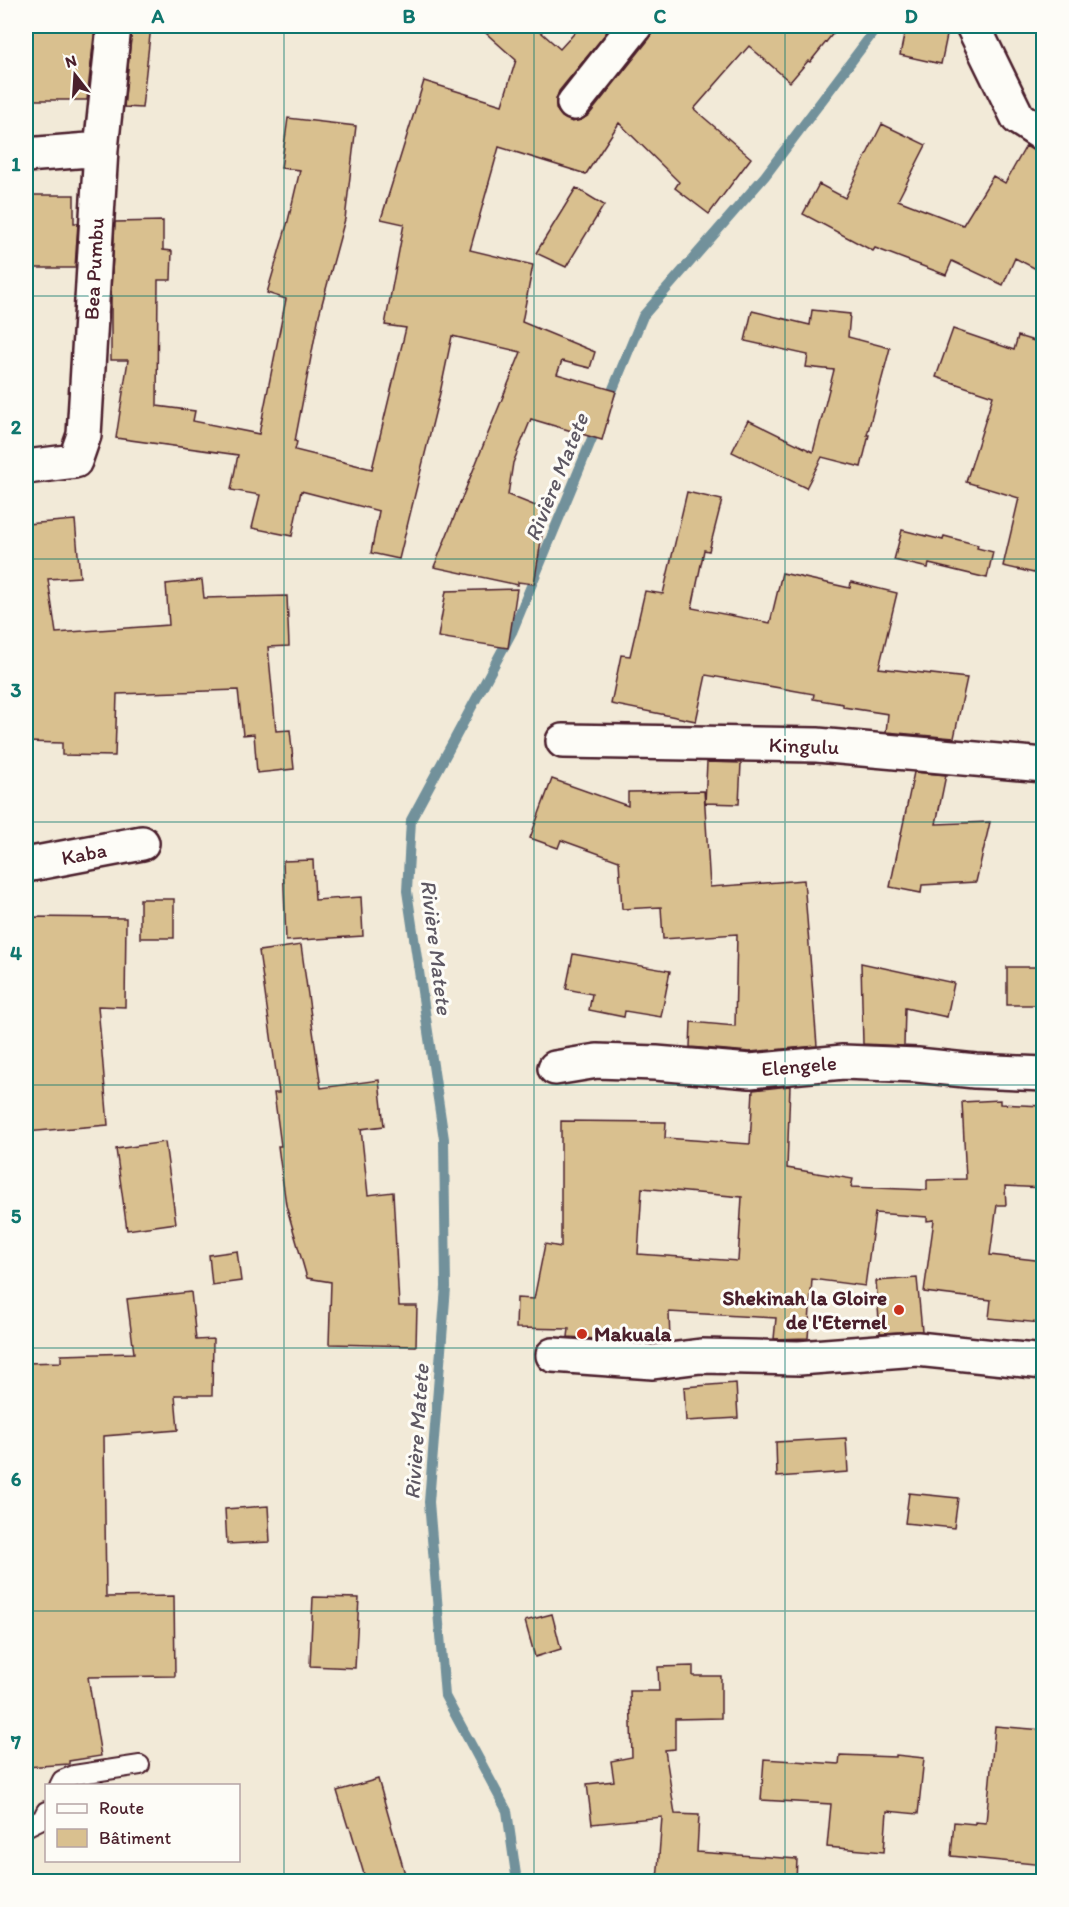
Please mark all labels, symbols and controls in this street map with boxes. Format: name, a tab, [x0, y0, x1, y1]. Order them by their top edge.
text: A	[151, 4, 165, 28]
text: B	[403, 4, 416, 28]
text: C	[654, 4, 667, 28]
text: D	[904, 4, 918, 28]
north arrow	[45, 45, 105, 105]
text: N	[63, 50, 79, 72]
text: 1	[11, 152, 21, 176]
street label: Bea Pumbu	[78, 217, 109, 321]
water label: Rivière Matete	[519, 408, 595, 545]
text: 2	[11, 415, 22, 439]
text: 3	[11, 678, 22, 702]
street label: Kingulu	[768, 732, 840, 759]
street label: Kaba	[59, 837, 109, 870]
water label: Rivière Matete	[415, 878, 458, 1017]
text: 4	[10, 941, 22, 965]
street label: Elengele	[760, 1050, 838, 1081]
text: 5	[11, 1204, 22, 1228]
place label: Shekinah la Gloire de l'Eternel	[723, 1285, 888, 1334]
marker: Shekinah la Gloire de l'Eternel	[892, 1303, 906, 1317]
place label: Makuala	[594, 1321, 673, 1346]
marker: Makuala	[575, 1327, 589, 1341]
water label: Rivière Matete	[398, 1362, 435, 1501]
text: 6	[11, 1467, 22, 1491]
text: 7	[10, 1730, 21, 1754]
legend	[45, 1784, 240, 1862]
text: Route	[99, 1797, 144, 1819]
text: Bâtiment	[99, 1827, 172, 1849]

